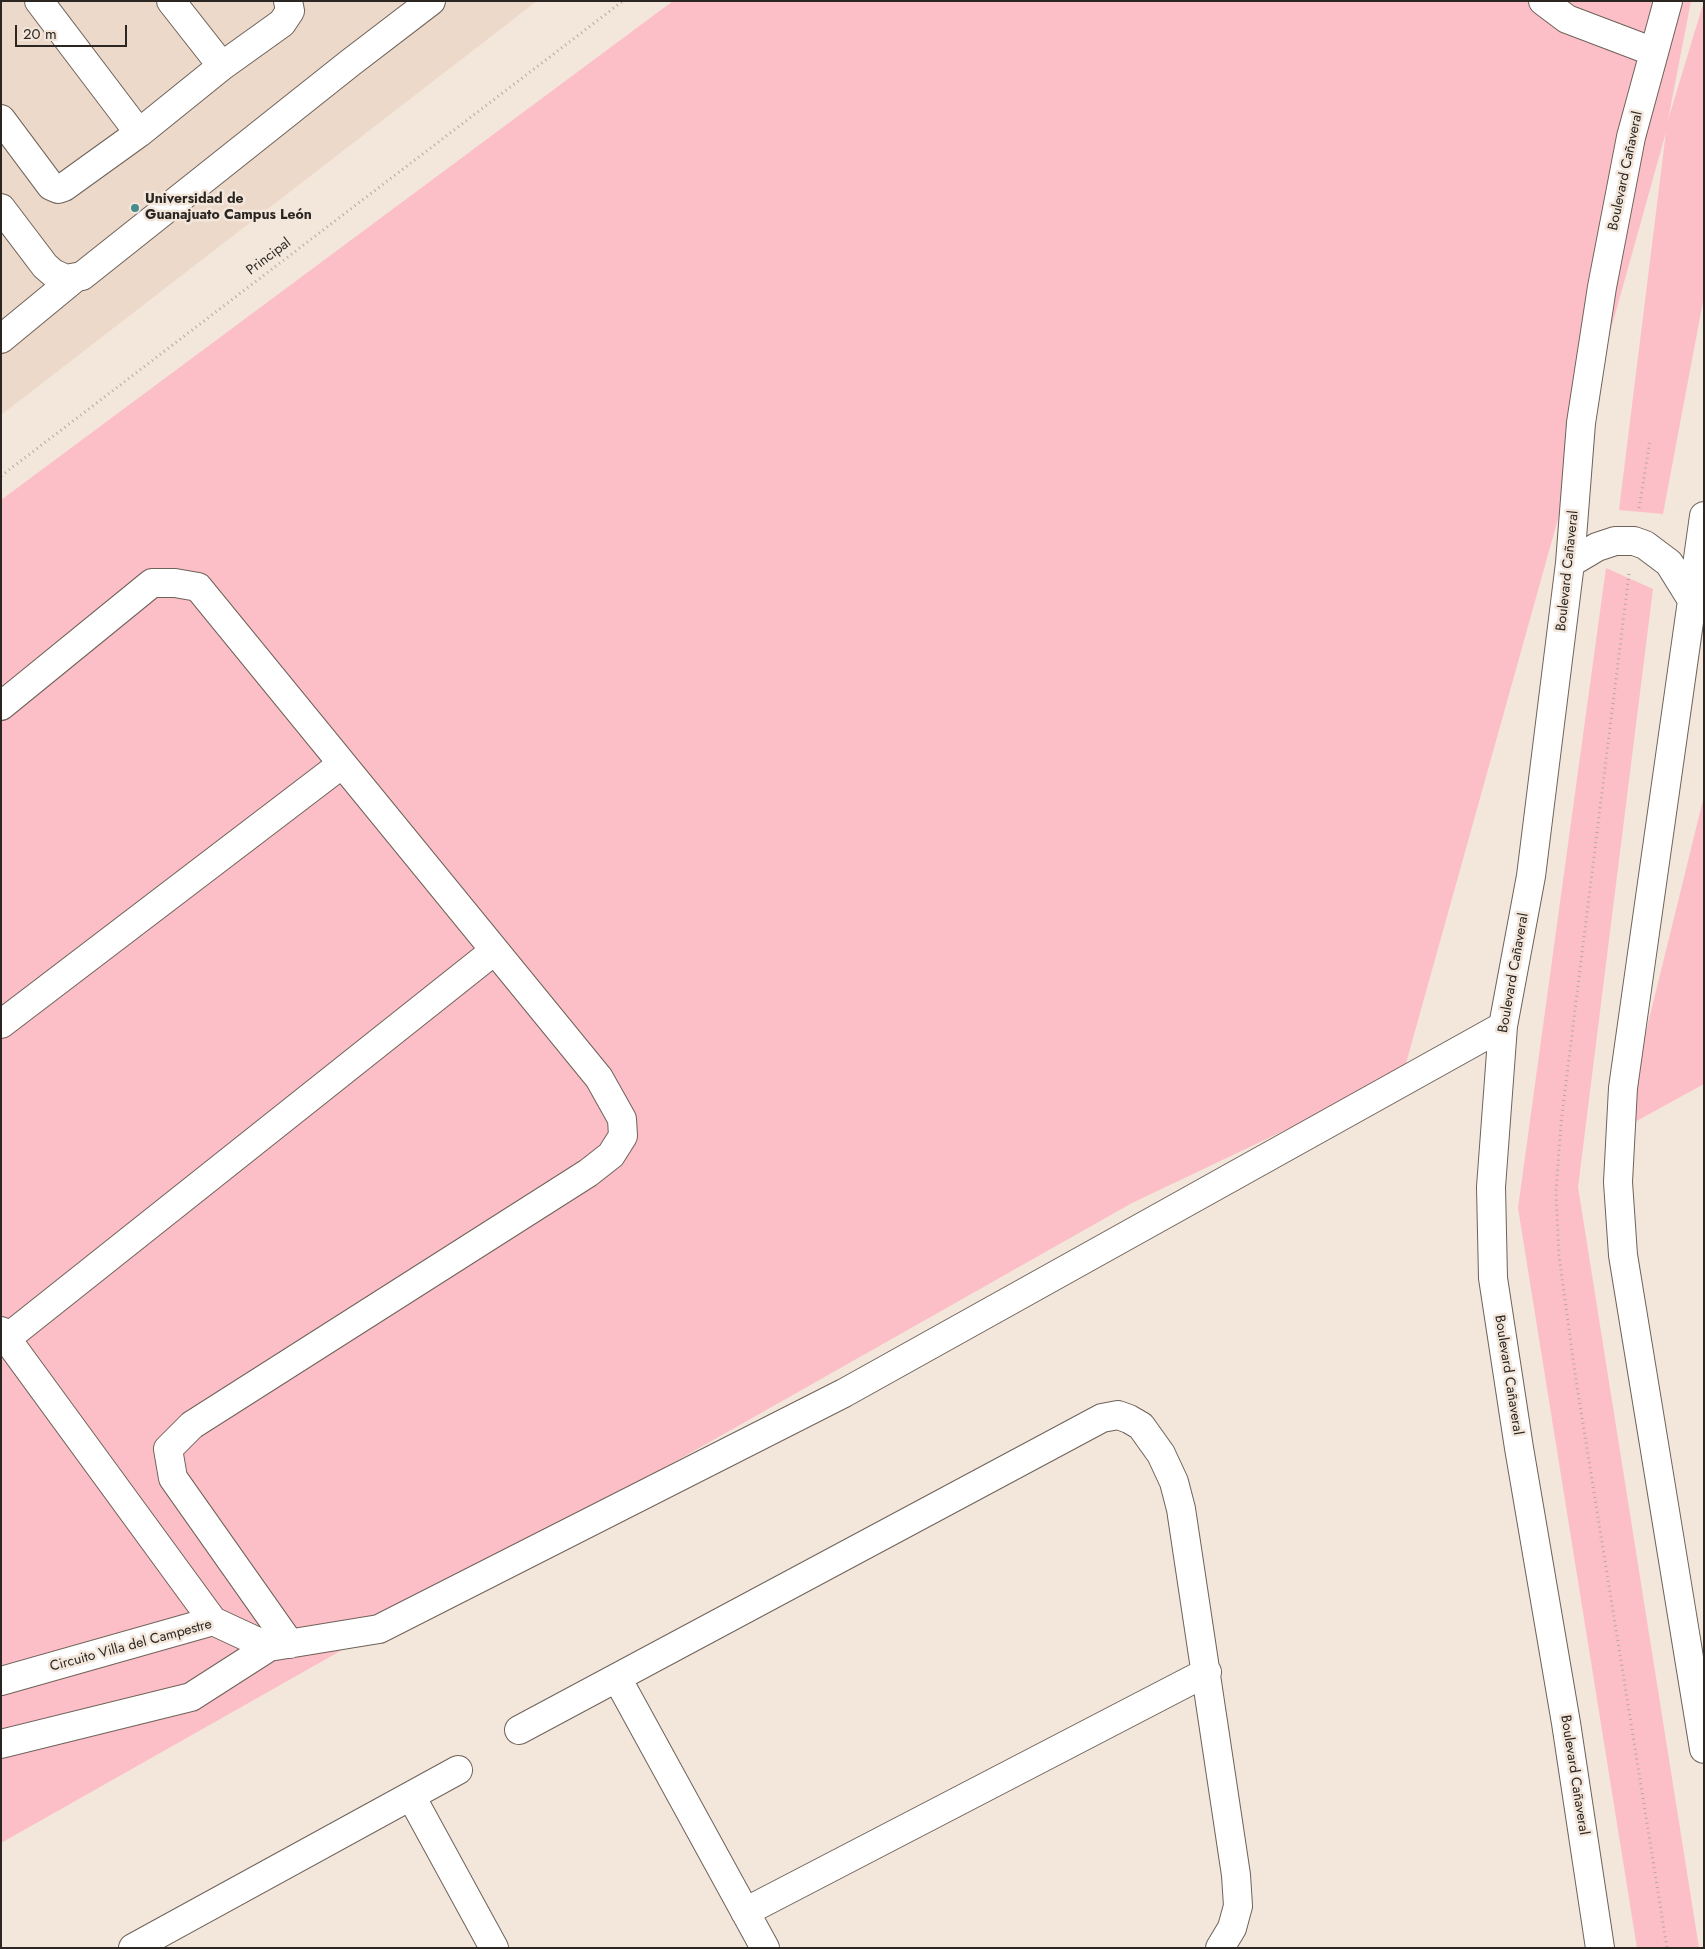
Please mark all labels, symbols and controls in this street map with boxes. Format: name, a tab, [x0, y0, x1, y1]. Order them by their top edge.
scale bar	[18, 15, 130, 47]
text: 20 m	[23, 23, 57, 45]
street label: Boulevard Cañaveral	[1605, 110, 1647, 232]
place label: Universidad de Guanajuato Campus León	[145, 192, 312, 224]
marker: Universidad de Guanajuato Campus León	[129, 202, 141, 214]
street label: Principal	[243, 235, 295, 279]
street label: Boulevard Cañaveral	[1553, 510, 1583, 632]
street label: Boulevard Cañaveral	[1495, 912, 1533, 1034]
street label: Boulevard Cañaveral	[1490, 1314, 1526, 1436]
street label: Circuito Villa del Campestre	[48, 1616, 214, 1676]
street label: Boulevard Cañaveral	[1556, 1714, 1592, 1836]

